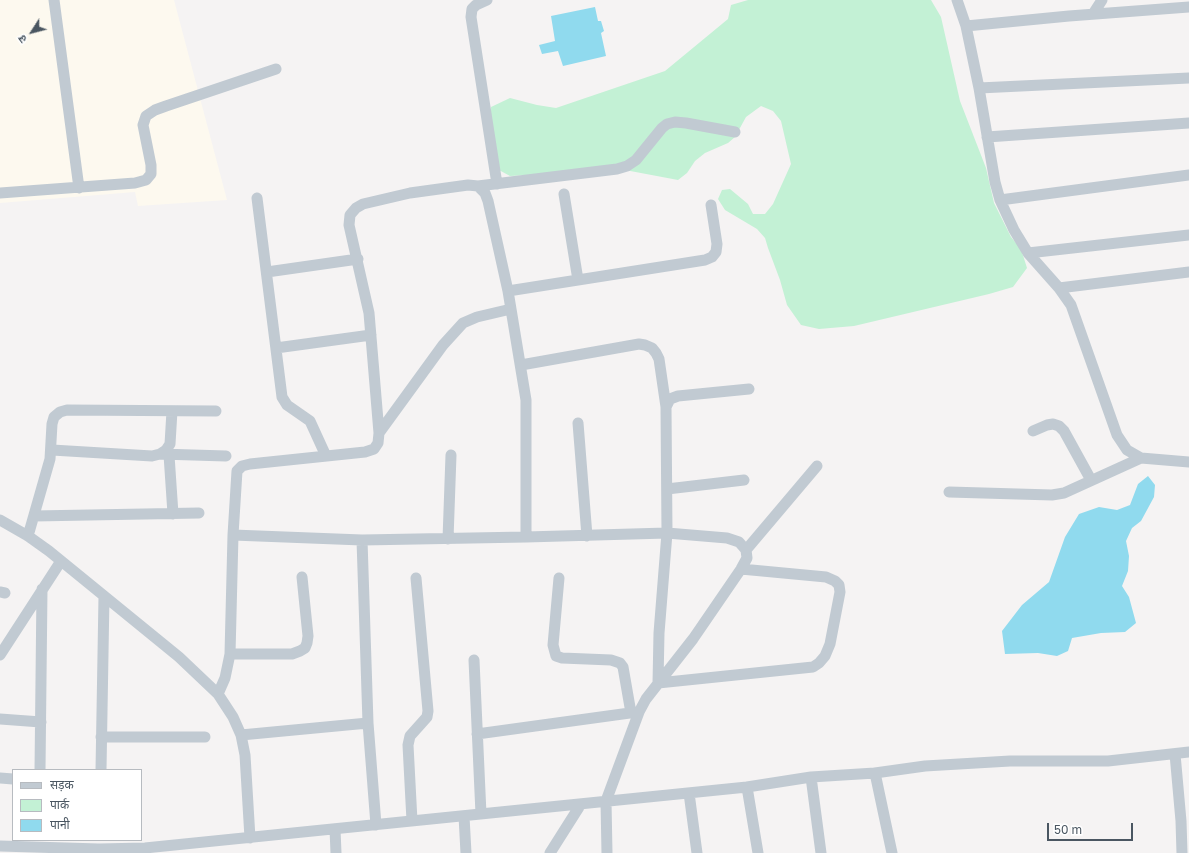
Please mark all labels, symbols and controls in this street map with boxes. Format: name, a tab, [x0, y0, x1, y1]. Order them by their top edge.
north arrow	[12, 12, 52, 52]
text: उ	[15, 33, 29, 46]
legend	[12, 769, 142, 841]
text: सड़क	[50, 777, 74, 792]
text: पार्क	[50, 797, 69, 812]
scale bar	[1049, 815, 1135, 841]
text: पानी	[50, 817, 70, 832]
text: 50 m	[1054, 822, 1082, 837]

